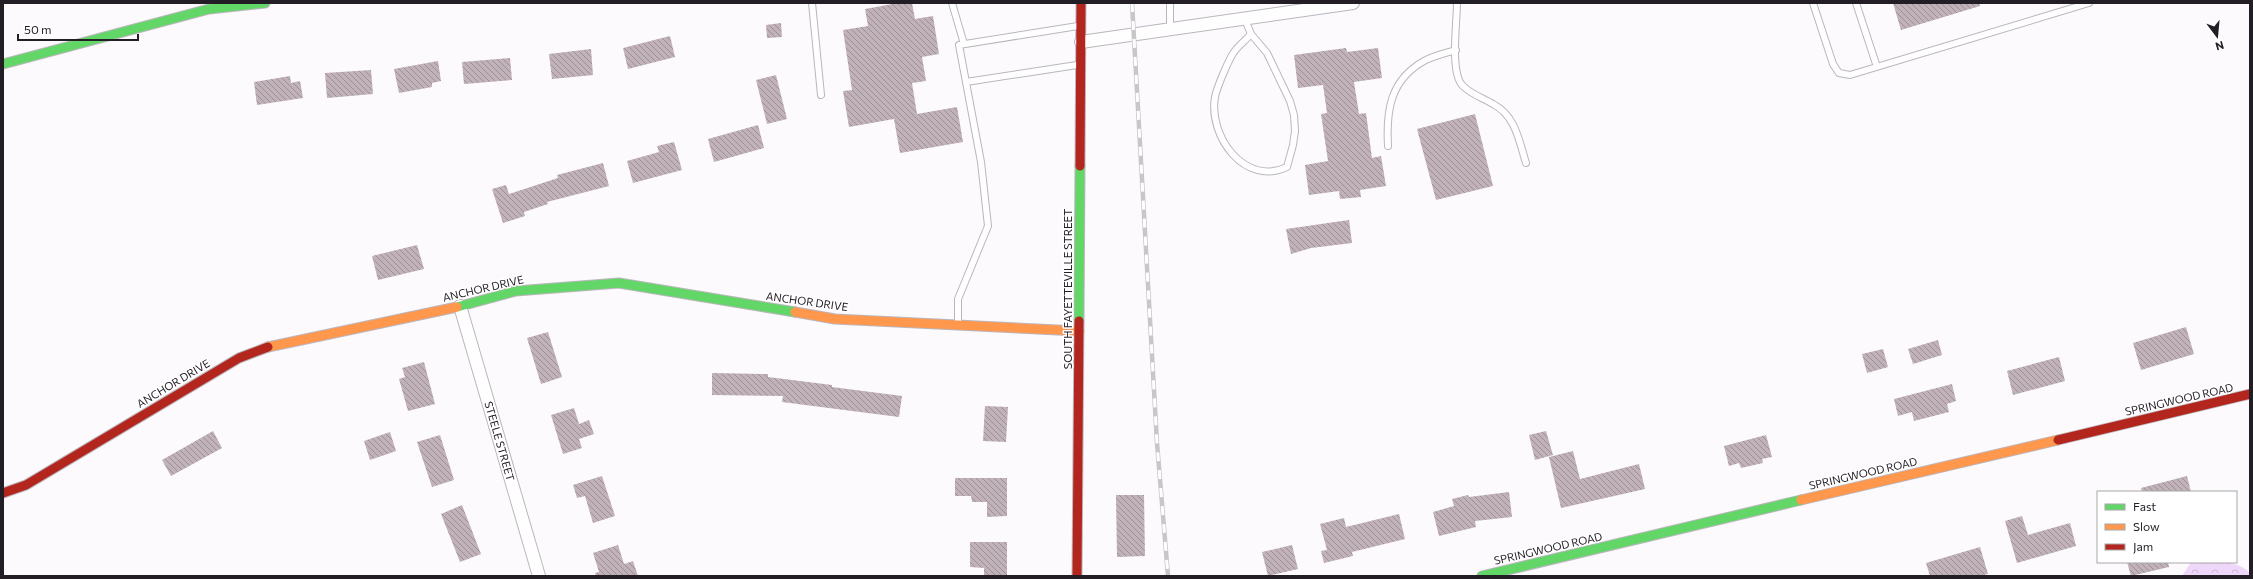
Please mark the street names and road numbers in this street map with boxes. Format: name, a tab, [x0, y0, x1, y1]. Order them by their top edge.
street label: SOUTH FAYETTEVILLE STREET	[1061, 209, 1074, 369]
street label: ANCHOR DRIVE	[441, 272, 525, 304]
street label: ANCHOR DRIVE	[765, 289, 849, 313]
street label: ANCHOR DRIVE	[134, 356, 212, 410]
street label: SPRINGWOOD ROAD	[2124, 380, 2234, 418]
street label: STEELE STREET	[482, 400, 518, 482]
street label: SPRINGWOOD ROAD	[1808, 454, 1918, 492]
street label: SPRINGWOOD ROAD	[1493, 529, 1603, 567]

